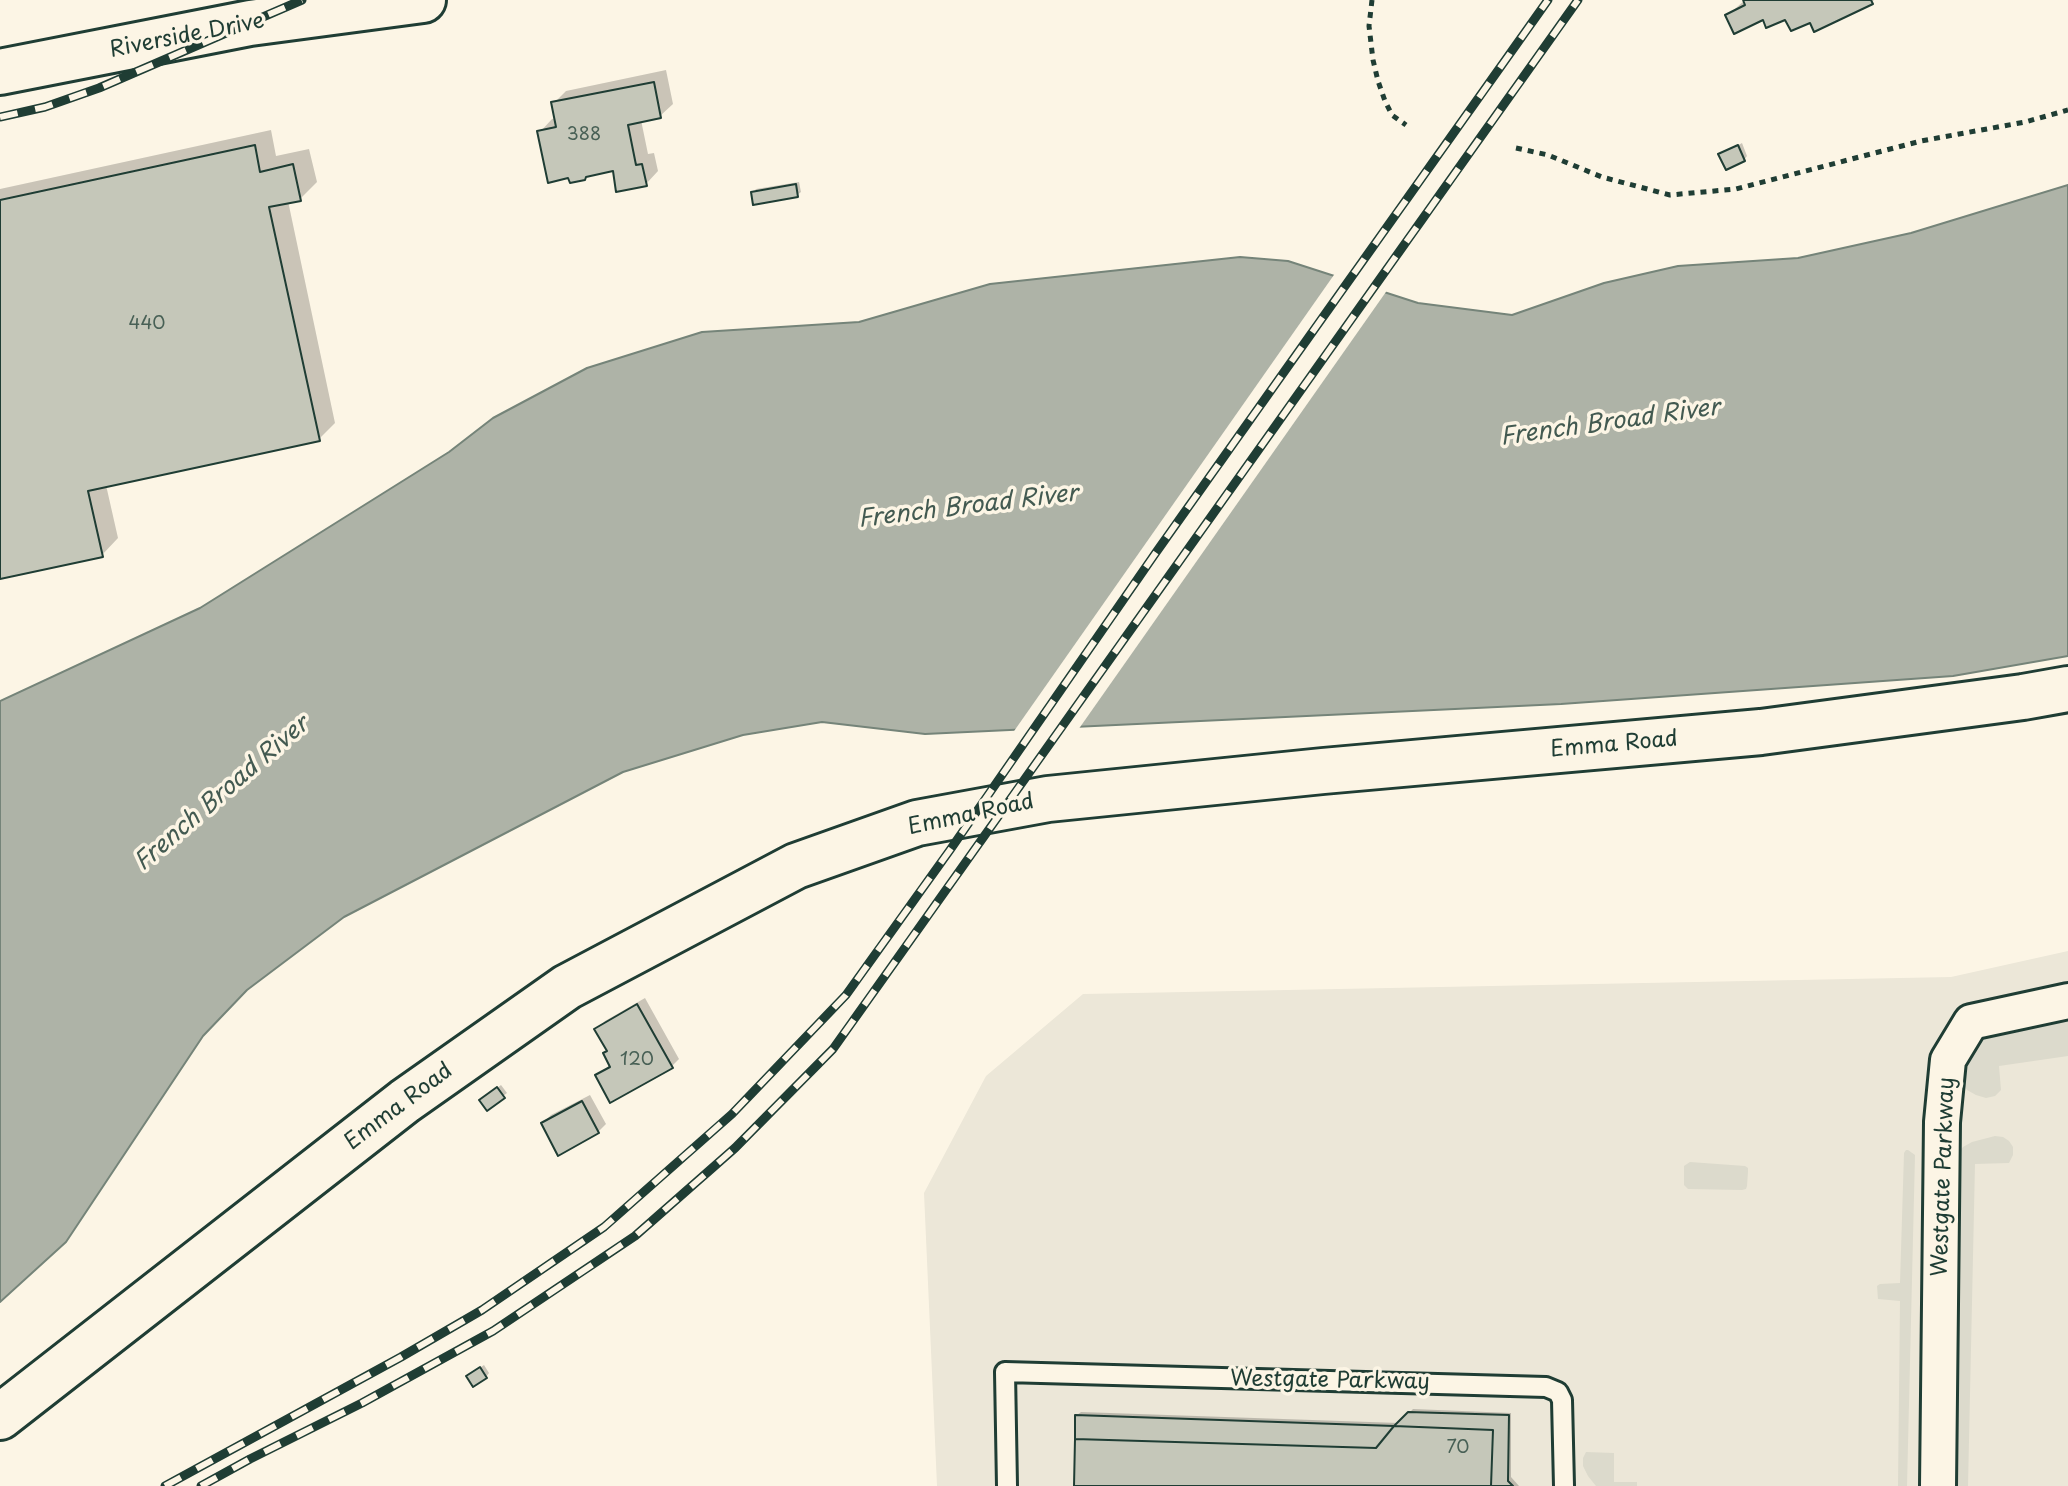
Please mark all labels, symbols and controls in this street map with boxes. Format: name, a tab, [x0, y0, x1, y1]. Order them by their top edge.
street label: Riverside Drive	[107, 8, 267, 64]
house number: 388	[567, 124, 601, 146]
house number: 440	[129, 313, 165, 335]
water label: French Broad River	[1498, 393, 1722, 453]
water label: French Broad River	[856, 479, 1080, 535]
water label: French Broad River	[129, 711, 315, 877]
street label: Emma Road	[1549, 726, 1679, 764]
street label: Emma Road	[906, 789, 1036, 841]
house number: 120	[620, 1049, 654, 1071]
street label: Emma Road	[340, 1058, 458, 1156]
street label: Westgate Parkway	[1927, 1077, 1961, 1277]
street label: Westgate Parkway	[1230, 1366, 1430, 1396]
house number: 70	[1447, 1437, 1469, 1459]

